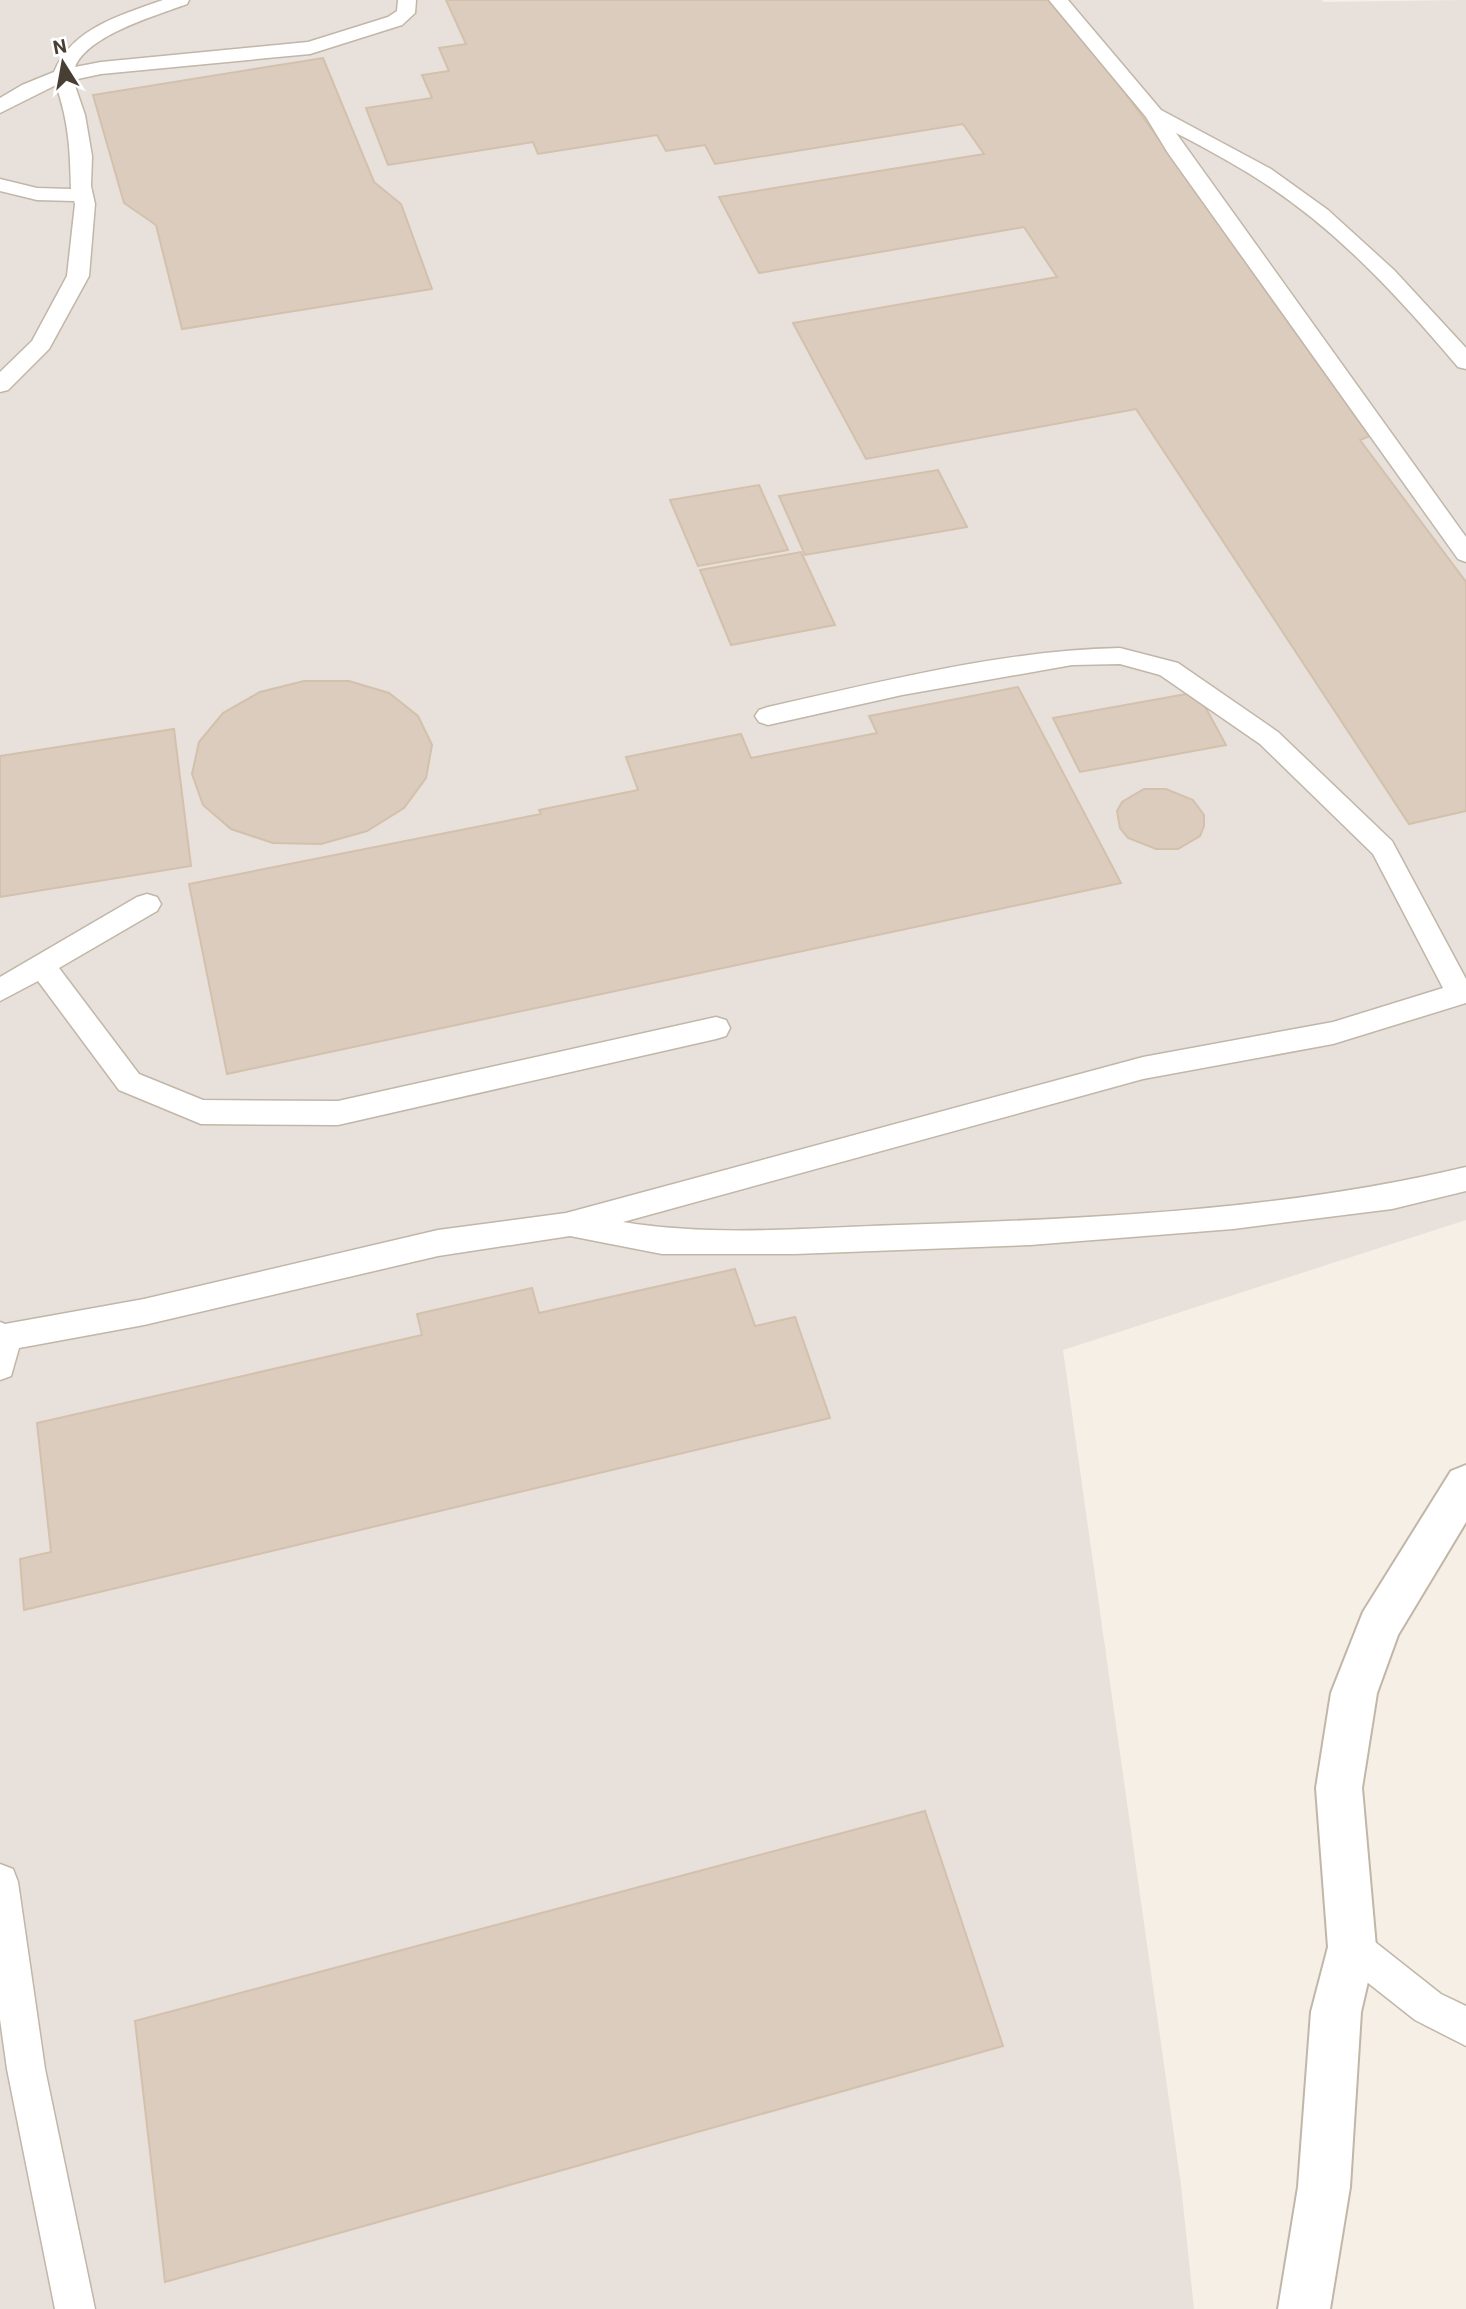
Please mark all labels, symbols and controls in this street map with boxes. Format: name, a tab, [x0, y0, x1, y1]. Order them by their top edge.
north arrow	[28, 28, 98, 98]
text: N	[51, 34, 69, 59]

